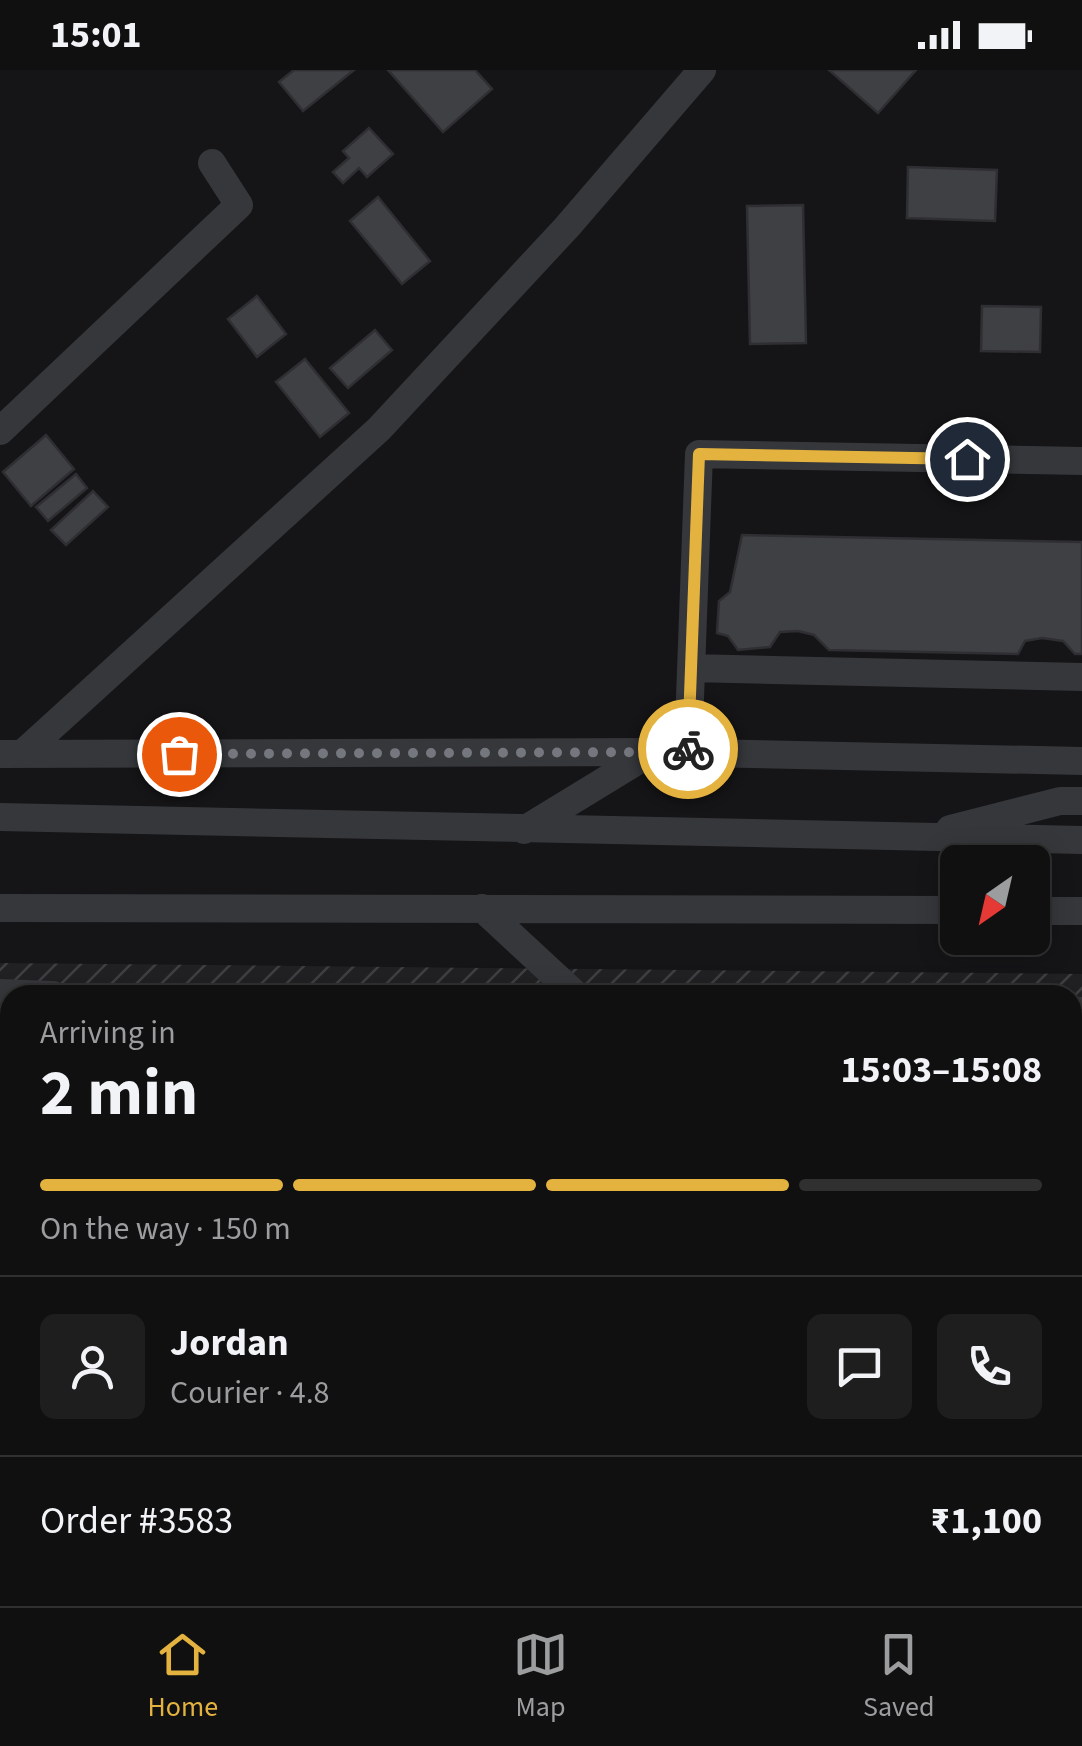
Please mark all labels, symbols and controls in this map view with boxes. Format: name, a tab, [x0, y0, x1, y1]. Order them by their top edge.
text: 15:01	[50, 8, 142, 62]
pin	[925, 417, 1010, 502]
icon: home	[940, 432, 995, 487]
courier	[638, 699, 738, 799]
pin	[137, 712, 222, 797]
icon: bike	[661, 722, 716, 777]
icon: bag	[152, 727, 207, 782]
north arrow	[940, 845, 1050, 955]
map controls	[940, 845, 1050, 955]
text: Arriving in	[40, 1010, 176, 1056]
text: 15:03–15:08	[840, 1043, 1042, 1097]
text: 2 min	[40, 1047, 198, 1140]
text: On the way · 150 m	[40, 1206, 291, 1252]
button: person	[40, 1314, 145, 1419]
button: chat	[807, 1314, 912, 1419]
button: phone	[937, 1314, 1042, 1419]
text: Jordan	[170, 1316, 289, 1370]
text: Courier · 4.8	[170, 1370, 330, 1416]
text: Order #3583	[40, 1494, 233, 1548]
text: ₹1,100	[930, 1494, 1042, 1548]
tab: Home	[147, 1627, 218, 1727]
tab: Map	[513, 1627, 568, 1727]
tab: Saved	[863, 1627, 934, 1727]

